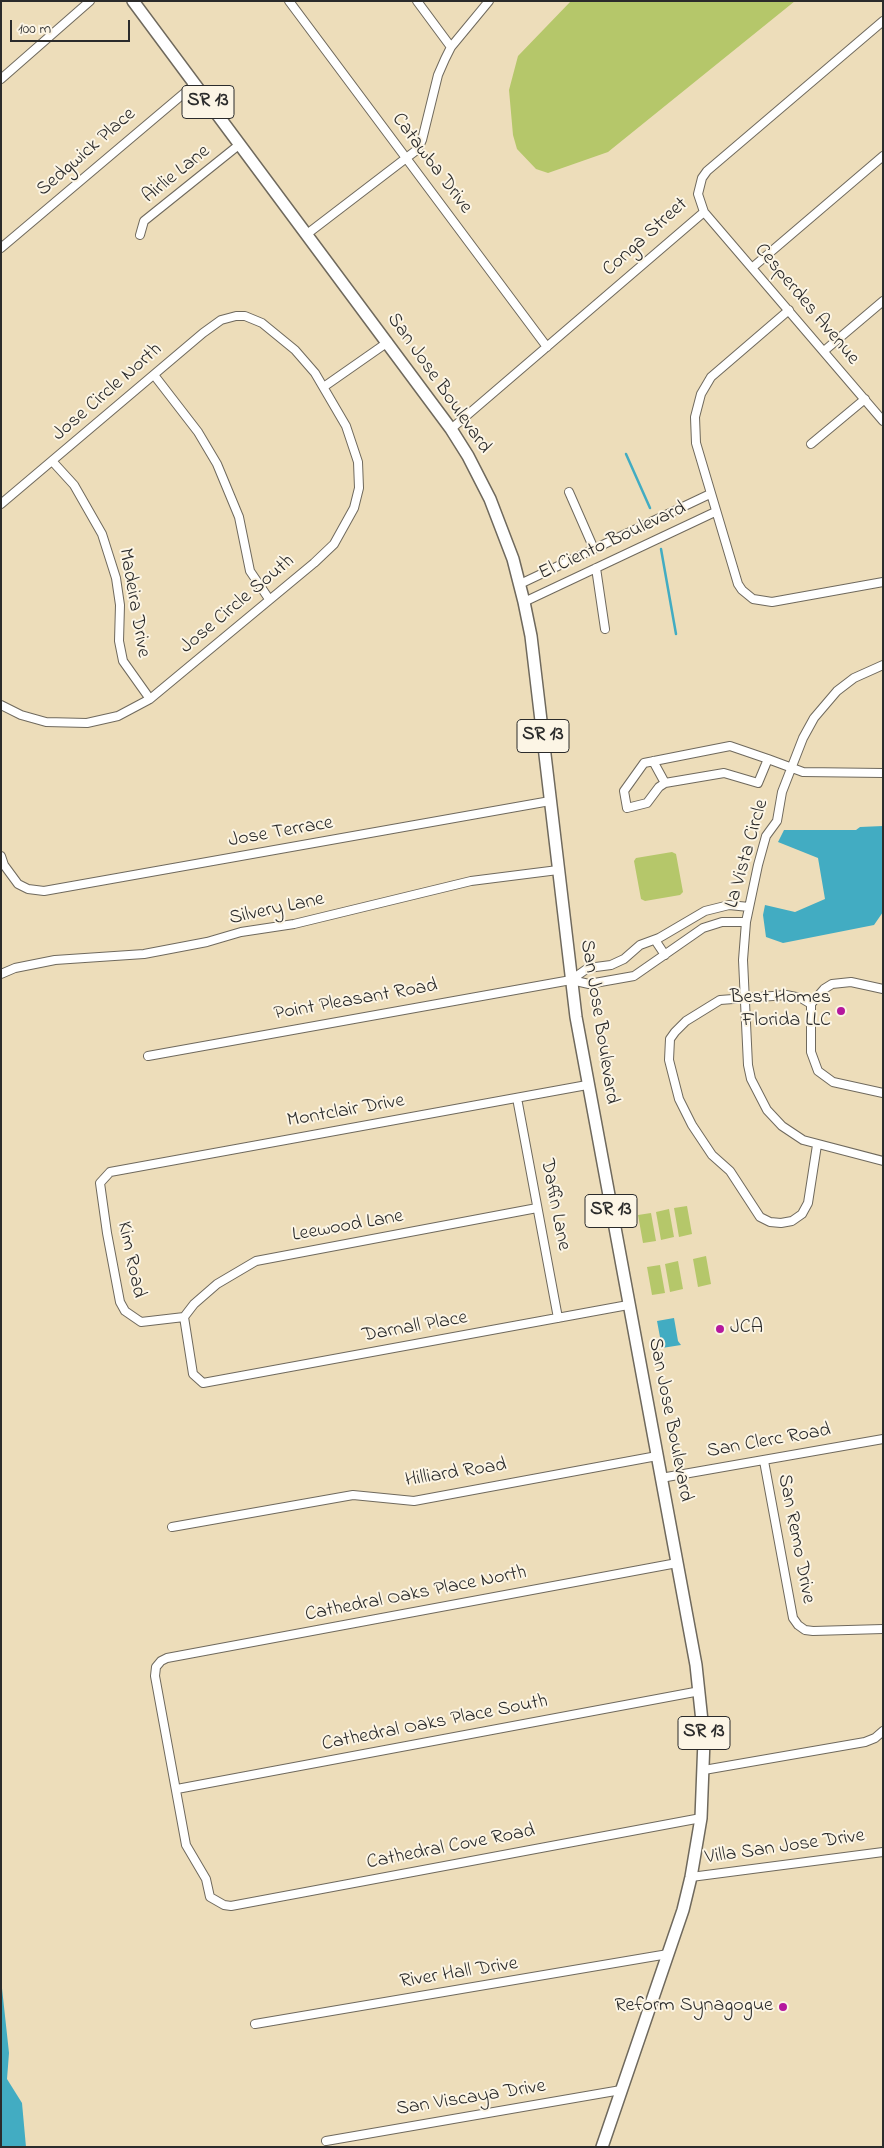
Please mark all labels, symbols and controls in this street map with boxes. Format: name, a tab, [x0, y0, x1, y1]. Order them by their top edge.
scale bar	[12, 10, 132, 42]
text: 100 m	[18, 18, 51, 40]
road number: SR 13	[182, 85, 234, 118]
street label: Sedgwick Place	[32, 103, 142, 203]
street label: Catawba Drive	[385, 109, 477, 219]
street label: Airlie Lane	[138, 140, 216, 210]
street label: Conga Street	[598, 193, 694, 283]
street label: Cesperdes Avenue	[748, 239, 864, 371]
street label: San Jose Boulevard	[380, 309, 496, 459]
street label: Jose Circle North	[48, 339, 168, 447]
street label: El Ciento Boulevard	[536, 497, 690, 587]
street label: Madeira Drive	[112, 547, 154, 659]
street label: Jose Circle South	[176, 550, 300, 660]
road number: SR 13	[517, 719, 569, 752]
street label: La Vista Circle	[721, 797, 775, 911]
street label: Jose Terrace	[227, 812, 335, 854]
street label: Silvery Lane	[227, 888, 327, 932]
street label: San Jose Boulevard	[573, 938, 623, 1106]
street label: Point Pleasant Road	[272, 975, 440, 1027]
place label: Best Homes Florida LLC	[730, 987, 831, 1034]
marker: Best Homes Florida LLC	[835, 1005, 847, 1017]
street label: Montclair Drive	[285, 1090, 407, 1134]
street label: Daffin Lane	[533, 1157, 575, 1253]
road number: SR 13	[585, 1194, 637, 1228]
street label: Leewood Lane	[291, 1205, 405, 1249]
street label: Kim Road	[110, 1220, 150, 1300]
street label: Darnall Place	[361, 1307, 469, 1349]
place label: JCA	[730, 1317, 763, 1341]
marker: JCA	[714, 1323, 726, 1335]
street label: San Jose Boulevard	[641, 1336, 697, 1504]
street label: San Clerc Road	[705, 1419, 833, 1465]
street label: Hilliard Road	[404, 1454, 508, 1494]
street label: San Remo Drive	[771, 1472, 819, 1606]
street label: Cathedral Oaks Place North	[303, 1562, 529, 1628]
street label: Cathedral Oaks Place South	[320, 1690, 550, 1758]
road number: SR 13	[678, 1716, 730, 1750]
street label: Cathedral Cove Road	[365, 1820, 537, 1876]
street label: Villa San Jose Drive	[704, 1825, 866, 1871]
street label: River Hall Drive	[398, 1953, 520, 1995]
place label: Reform Synagogue	[614, 1995, 773, 2019]
marker: Reform Synagogue	[777, 2001, 789, 2013]
street label: San Viscaya Drive	[395, 2075, 547, 2123]

